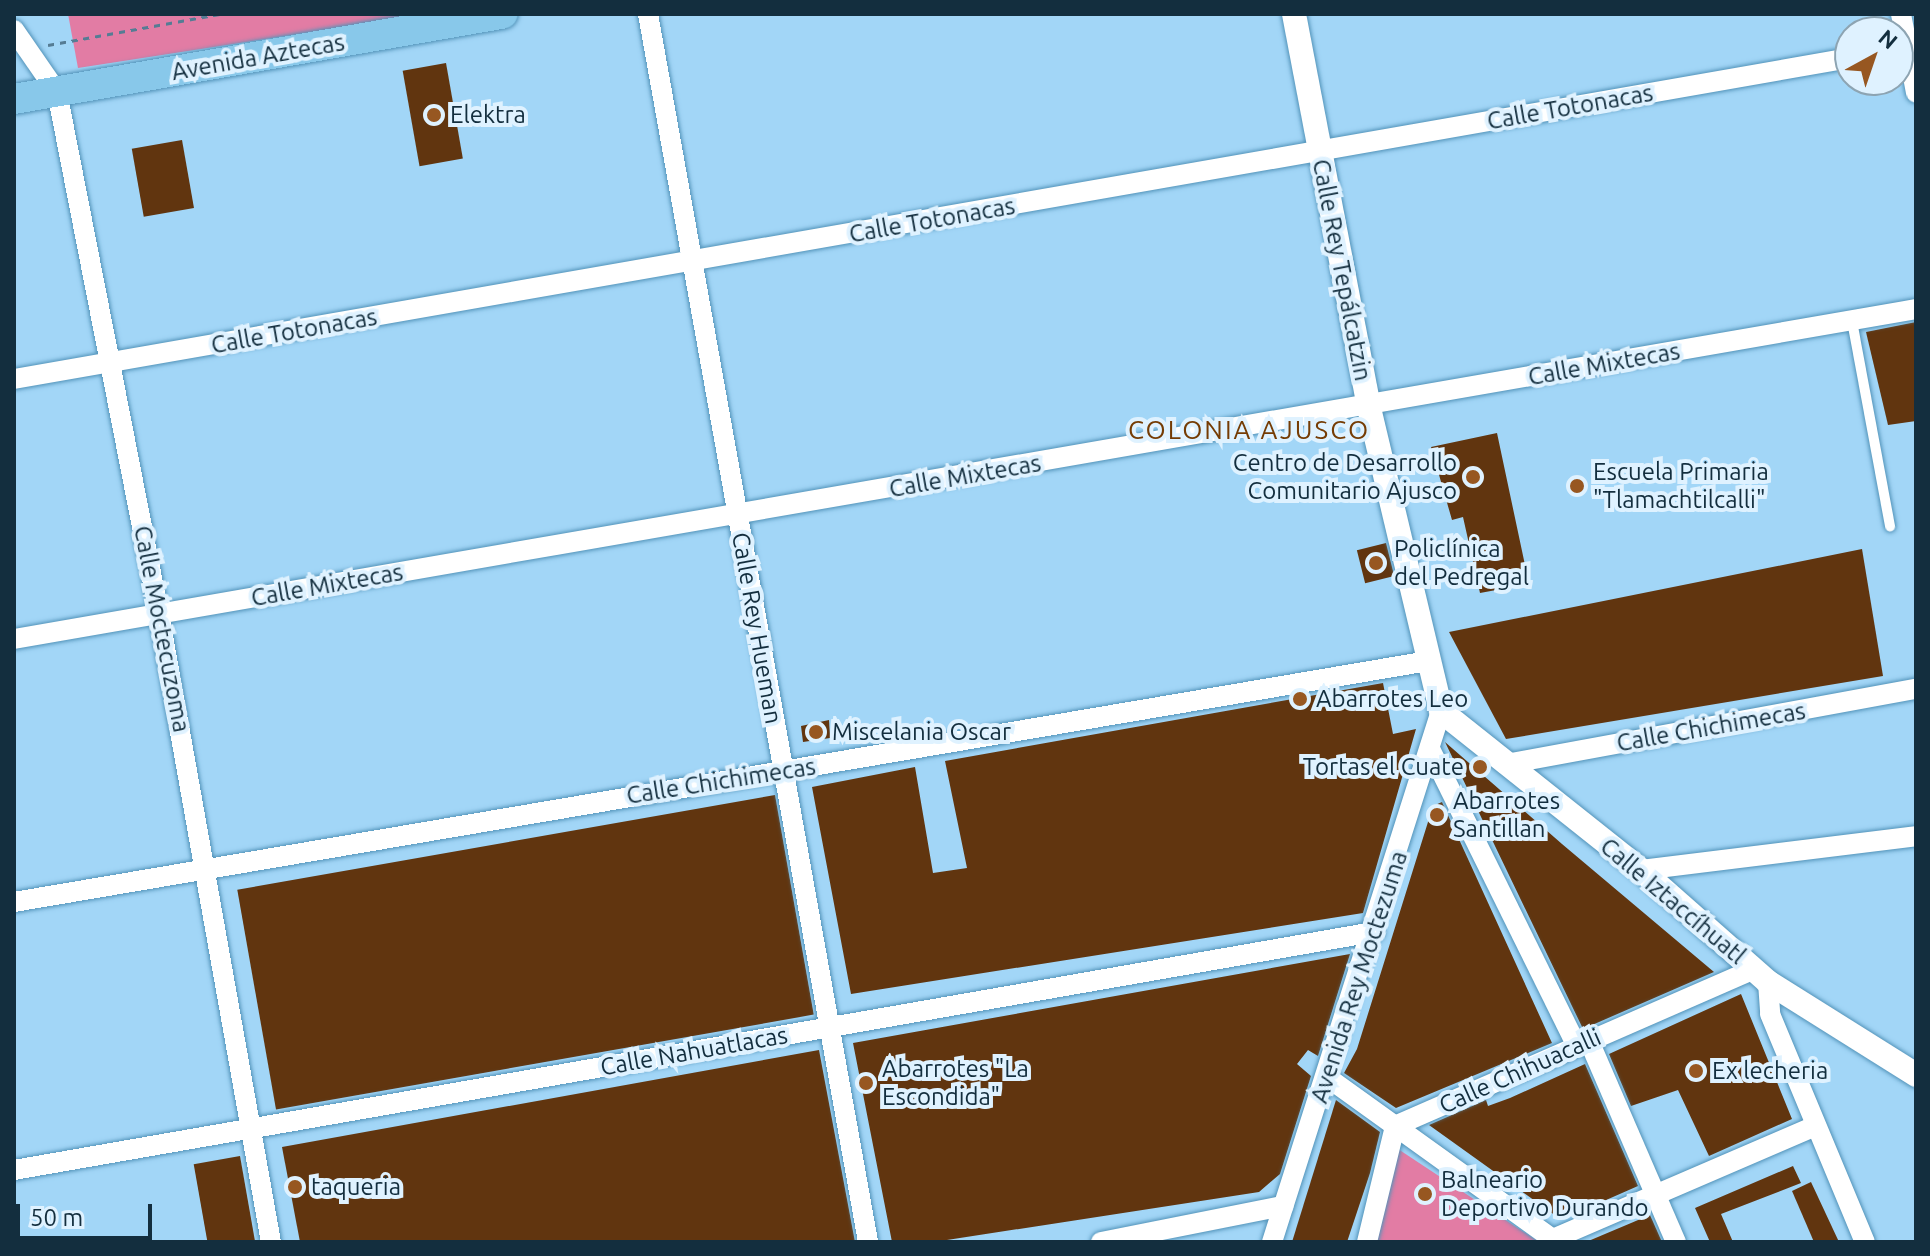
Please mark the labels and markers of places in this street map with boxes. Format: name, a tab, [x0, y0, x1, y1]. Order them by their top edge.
place label: Elektra	[450, 101, 526, 129]
marker: Elektra	[425, 106, 443, 124]
place label: Centro de Desarrollo Comunitario Ajusco	[1233, 449, 1457, 505]
place label: Escuela Primaria "Tlamachtilcalli"	[1593, 458, 1769, 514]
marker: Centro de Desarrollo Comunitario Ajusco	[1464, 468, 1482, 486]
marker: Escuela Primaria "Tlamachtilcalli"	[1568, 477, 1586, 495]
place label: Policlínica del Pedregal	[1394, 535, 1529, 591]
marker: Policlínica del Pedregal	[1365, 552, 1387, 574]
place label: Abarrotes Leo	[1316, 685, 1468, 713]
marker: Abarrotes Leo	[1291, 690, 1309, 708]
place label: Miscelania Oscar	[832, 718, 1011, 746]
marker: Miscelania Oscar	[807, 723, 825, 741]
place label: Tortas el Cuate	[1303, 753, 1464, 781]
marker: Tortas el Cuate	[1471, 758, 1489, 776]
place label: Abarrotes Santillan	[1453, 787, 1560, 843]
marker: Abarrotes Santillan	[1428, 806, 1446, 824]
place label: Abarrotes "La Escondida"	[882, 1055, 1029, 1111]
place label: Ex lecheria	[1712, 1057, 1828, 1085]
marker: Ex lecheria	[1687, 1062, 1705, 1080]
marker: Abarrotes "La Escondida"	[857, 1074, 875, 1092]
place label: Balneario Deportivo Durando	[1441, 1166, 1649, 1222]
place label: taqueria	[311, 1173, 401, 1201]
marker: taqueria	[286, 1178, 304, 1196]
marker: Balneario Deportivo Durando	[1416, 1185, 1434, 1203]

